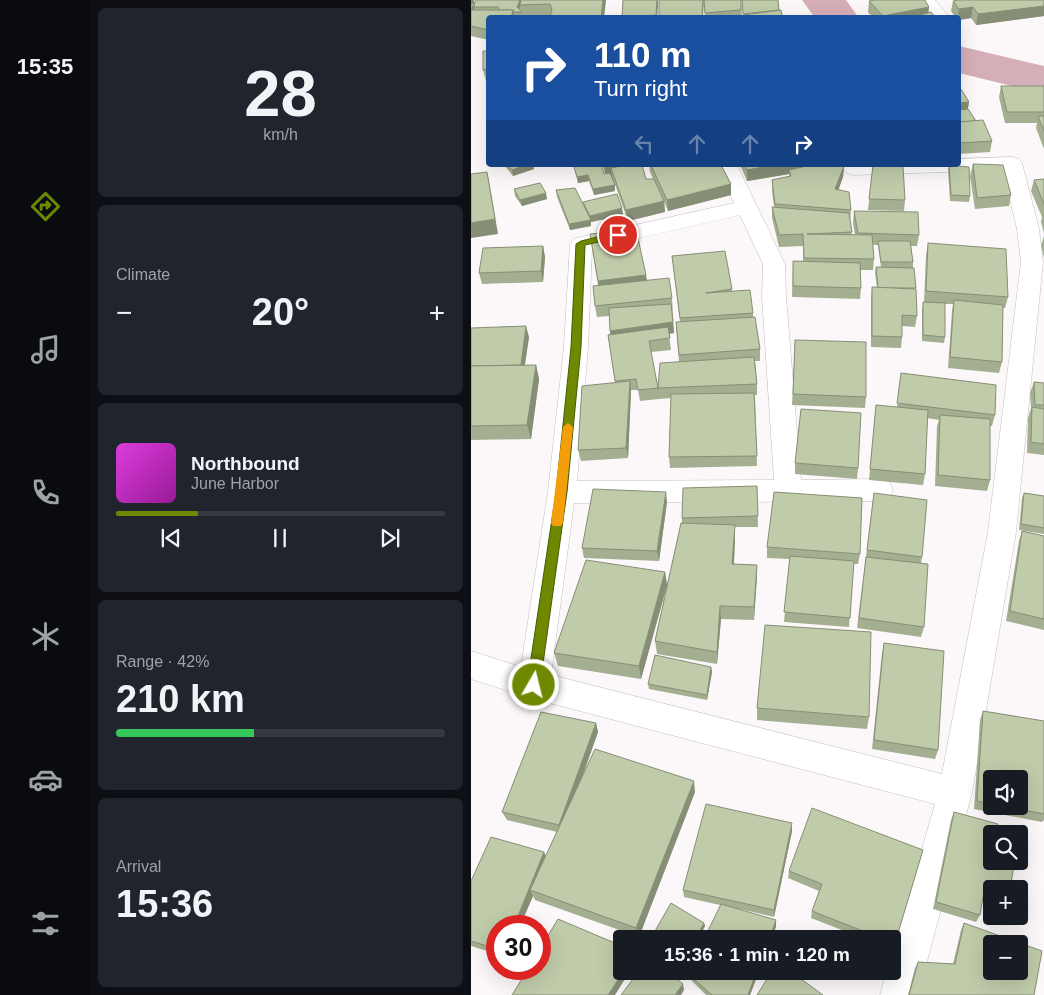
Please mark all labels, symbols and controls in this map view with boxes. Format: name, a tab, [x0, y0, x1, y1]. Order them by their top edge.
icon: right	[511, 35, 576, 100]
text: 110 m	[594, 35, 691, 74]
text: 15:35	[17, 54, 73, 79]
text: 28	[244, 57, 317, 130]
text: Turn right	[594, 76, 687, 101]
text: km/h	[263, 126, 298, 143]
icon: left	[630, 130, 658, 158]
icon: ahead	[683, 130, 711, 158]
icon: ahead	[736, 130, 764, 158]
icon: right	[789, 130, 817, 158]
icon: directions	[28, 189, 63, 224]
pin	[597, 214, 639, 256]
icon: arrive	[604, 221, 632, 249]
text: Climate	[116, 266, 170, 283]
text: 20°	[252, 291, 309, 333]
text: −	[116, 297, 132, 328]
text: +	[429, 297, 445, 328]
icon: music	[28, 332, 63, 367]
text: Northbound	[191, 453, 300, 474]
icon: phone	[28, 475, 63, 510]
text: June Harbor	[191, 475, 279, 492]
icon: previous	[157, 524, 185, 552]
icon: pause	[266, 524, 294, 552]
icon: next	[376, 524, 404, 552]
icon: climate	[28, 619, 63, 654]
text: Range · 42%	[116, 653, 209, 670]
position arrow	[507, 658, 559, 710]
text: 210 km	[116, 678, 245, 720]
icon: car	[28, 762, 63, 797]
map controls	[983, 770, 1028, 980]
button: sound	[983, 770, 1028, 815]
button: search	[983, 825, 1028, 870]
text: Arrival	[116, 858, 161, 875]
button: +	[983, 880, 1028, 925]
text: 15:36	[116, 883, 213, 925]
icon: filters	[28, 906, 63, 941]
speed limit sign: 30	[486, 915, 551, 980]
button: −	[983, 935, 1028, 980]
text: 15:36 · 1 min · 120 m	[664, 944, 850, 965]

